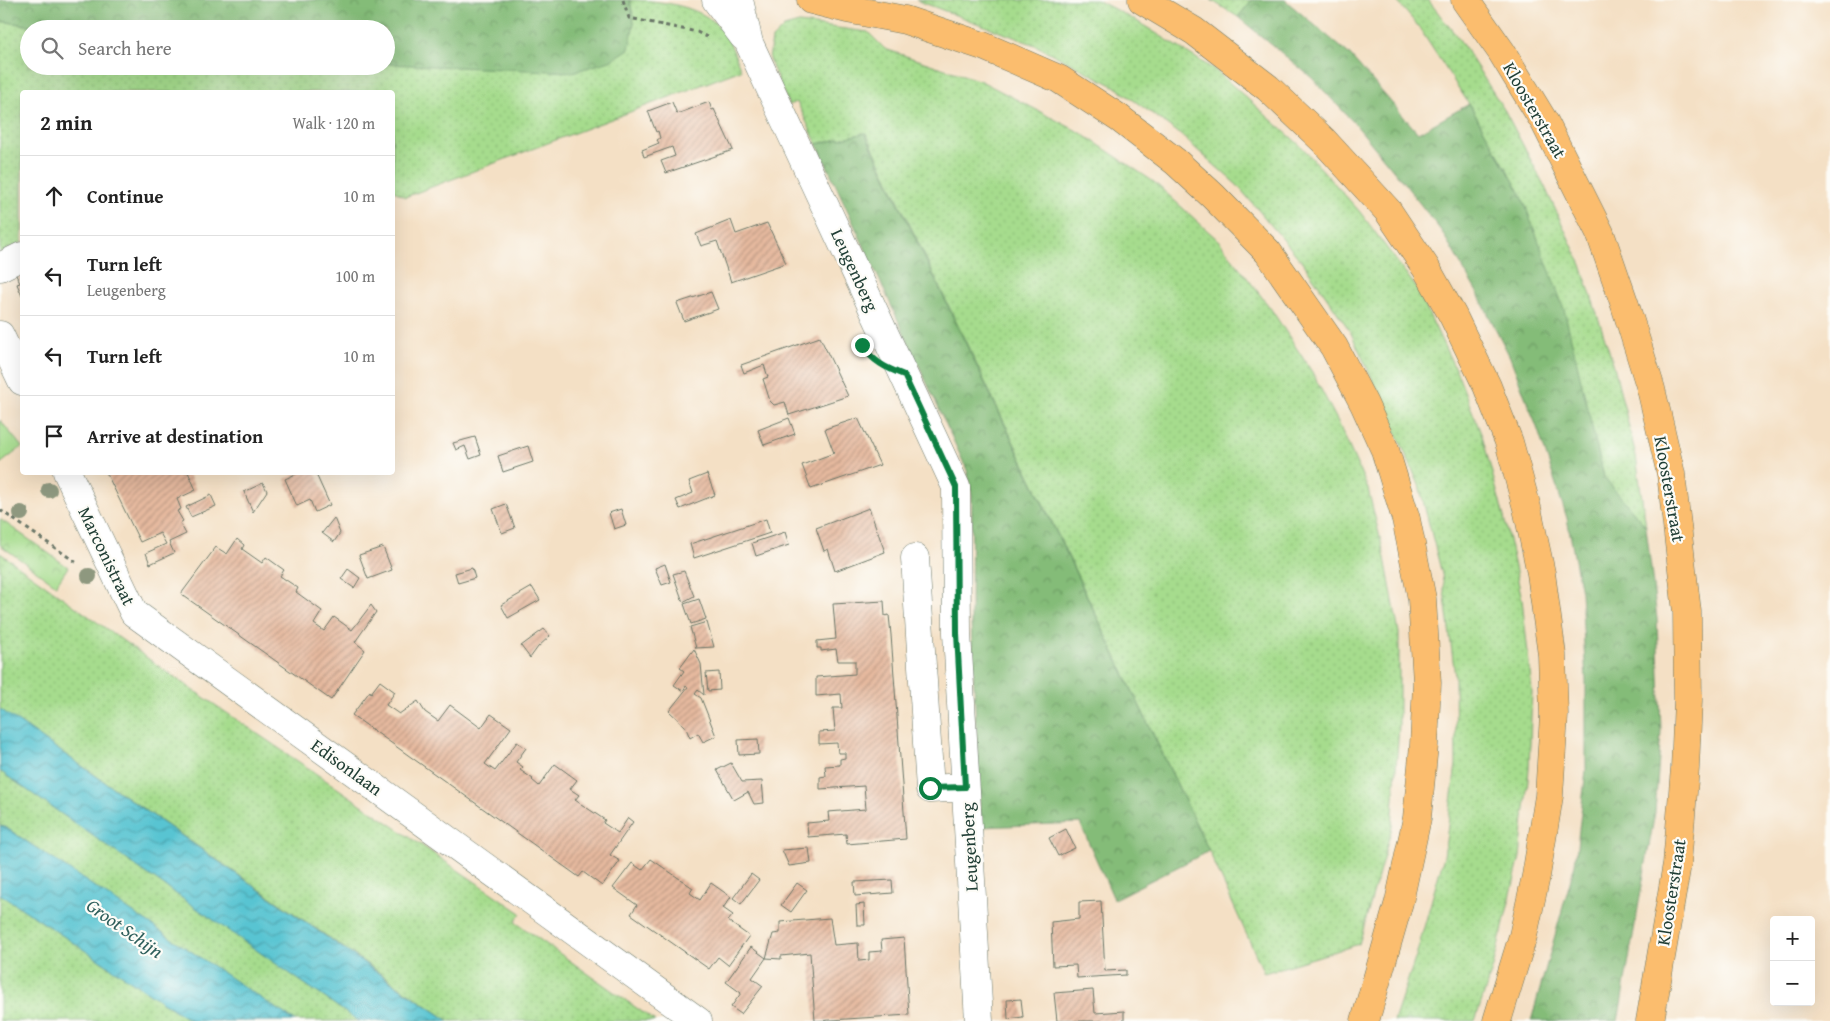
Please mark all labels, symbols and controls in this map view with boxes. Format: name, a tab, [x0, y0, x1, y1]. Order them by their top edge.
search box	[20, 20, 395, 75]
icon: search	[38, 34, 66, 62]
text: Search here	[78, 34, 172, 62]
street label: Kloosterstraat	[1496, 57, 1574, 164]
text: 2 min	[40, 107, 92, 138]
text: Walk · 120 m	[292, 111, 375, 135]
icon: ahead	[40, 182, 68, 210]
text: Continue	[87, 182, 164, 210]
text: 10 m	[343, 184, 375, 208]
street label: Leugenberg	[824, 224, 886, 316]
text: Turn left	[87, 250, 162, 278]
icon: left	[40, 262, 68, 290]
text: 100 m	[335, 264, 375, 288]
text: Leugenberg	[87, 278, 166, 302]
route end	[851, 334, 874, 357]
icon: left	[40, 342, 68, 370]
text: Turn left	[87, 342, 162, 370]
text: 10 m	[343, 344, 375, 368]
icon: arrive	[40, 422, 68, 450]
text: Arrive at destination	[87, 422, 263, 450]
street label: Kloosterstraat	[1647, 434, 1693, 545]
street label: Marconistraat	[71, 502, 143, 611]
street label: Edisonlaan	[306, 732, 388, 802]
route start	[919, 777, 942, 800]
street label: Leugenberg	[953, 802, 985, 892]
street label: Kloosterstraat	[1649, 836, 1693, 947]
water label: Groot Schijn	[81, 891, 169, 965]
map controls	[1770, 916, 1815, 1006]
button: +	[1770, 916, 1815, 961]
button: −	[1770, 961, 1815, 1006]

